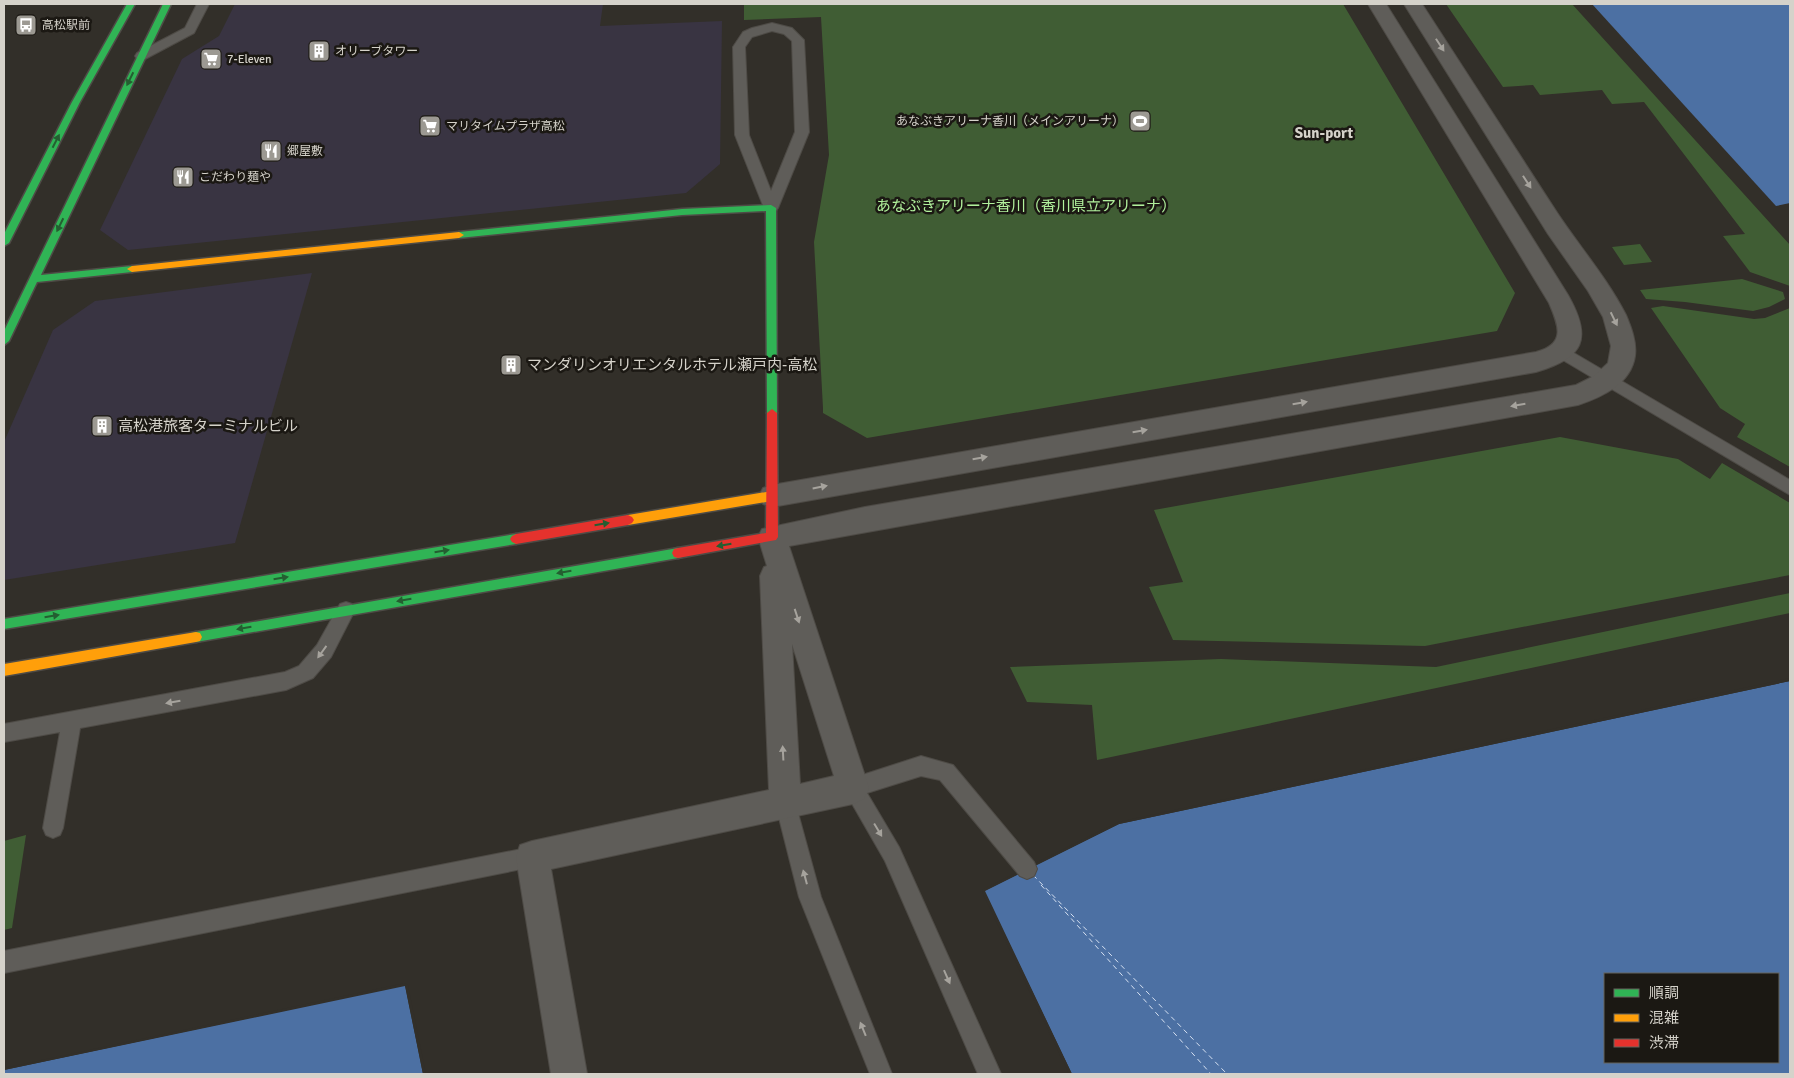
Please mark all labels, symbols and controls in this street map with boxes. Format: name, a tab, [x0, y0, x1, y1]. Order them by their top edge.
bus stop icon: 高松駅前	[14, 13, 38, 37]
place label: 高松駅前	[42, 18, 90, 33]
one-way arrow	[1435, 38, 1444, 51]
building icon: オリーブタワー	[307, 39, 331, 63]
place label: オリーブタワー	[335, 44, 418, 59]
supermarket icon: 7-Eleven	[199, 47, 223, 71]
place label: 7-Eleven	[227, 52, 272, 67]
one-way arrow	[126, 72, 134, 86]
sports icon: あなぶきアリーナ香川（メインアリーナ）	[1128, 109, 1152, 133]
supermarket icon: マリタイムプラザ高松	[418, 114, 442, 138]
place label: あなぶきアリーナ香川（メインアリーナ）	[896, 114, 1124, 129]
place label: マリタイムプラザ高松	[446, 119, 565, 134]
district label: Sun-port	[1295, 124, 1354, 142]
one-way arrow	[52, 134, 60, 149]
restaurant icon: 郷屋敷	[259, 139, 283, 163]
place label: 郷屋敷	[287, 144, 323, 159]
restaurant icon: こだわり麺や	[171, 165, 195, 189]
place label: こだわり麺や	[199, 170, 271, 185]
one-way arrow	[1522, 175, 1532, 188]
park label: あなぶきアリーナ香川（香川県立アリーナ）	[876, 197, 1176, 215]
one-way arrow	[56, 218, 64, 233]
one-way arrow	[1610, 311, 1619, 326]
building icon: マンダリンオリエンタルホテル瀬戸内-高松	[499, 353, 523, 377]
place label: マンダリンオリエンタルホテル瀬戸内-高松	[527, 356, 817, 374]
one-way arrow	[1292, 398, 1308, 406]
one-way arrow	[1509, 401, 1525, 409]
building icon: 高松港旅客ターミナルビル	[90, 414, 114, 438]
place label: 高松港旅客ターミナルビル	[118, 417, 298, 435]
one-way arrow	[1132, 426, 1148, 434]
one-way arrow	[972, 454, 988, 462]
one-way arrow	[812, 483, 827, 491]
one-way arrow	[594, 520, 610, 528]
one-way arrow	[716, 541, 732, 549]
one-way arrow	[434, 546, 450, 554]
one-way arrow	[555, 569, 571, 577]
one-way arrow	[274, 573, 290, 581]
one-way arrow	[395, 596, 411, 604]
one-way arrow	[794, 609, 802, 624]
one-way arrow	[44, 611, 60, 619]
one-way arrow	[235, 624, 251, 632]
one-way arrow	[317, 645, 327, 659]
one-way arrow	[165, 698, 181, 706]
one-way arrow	[778, 745, 786, 761]
one-way arrow	[873, 823, 882, 836]
one-way arrow	[801, 870, 809, 885]
one-way arrow	[943, 970, 951, 984]
legend	[1604, 973, 1779, 1063]
text: 順調	[1649, 984, 1679, 1002]
text: 混雑	[1649, 1009, 1679, 1027]
one-way arrow	[859, 1021, 867, 1036]
text: 渋滞	[1649, 1034, 1679, 1052]

